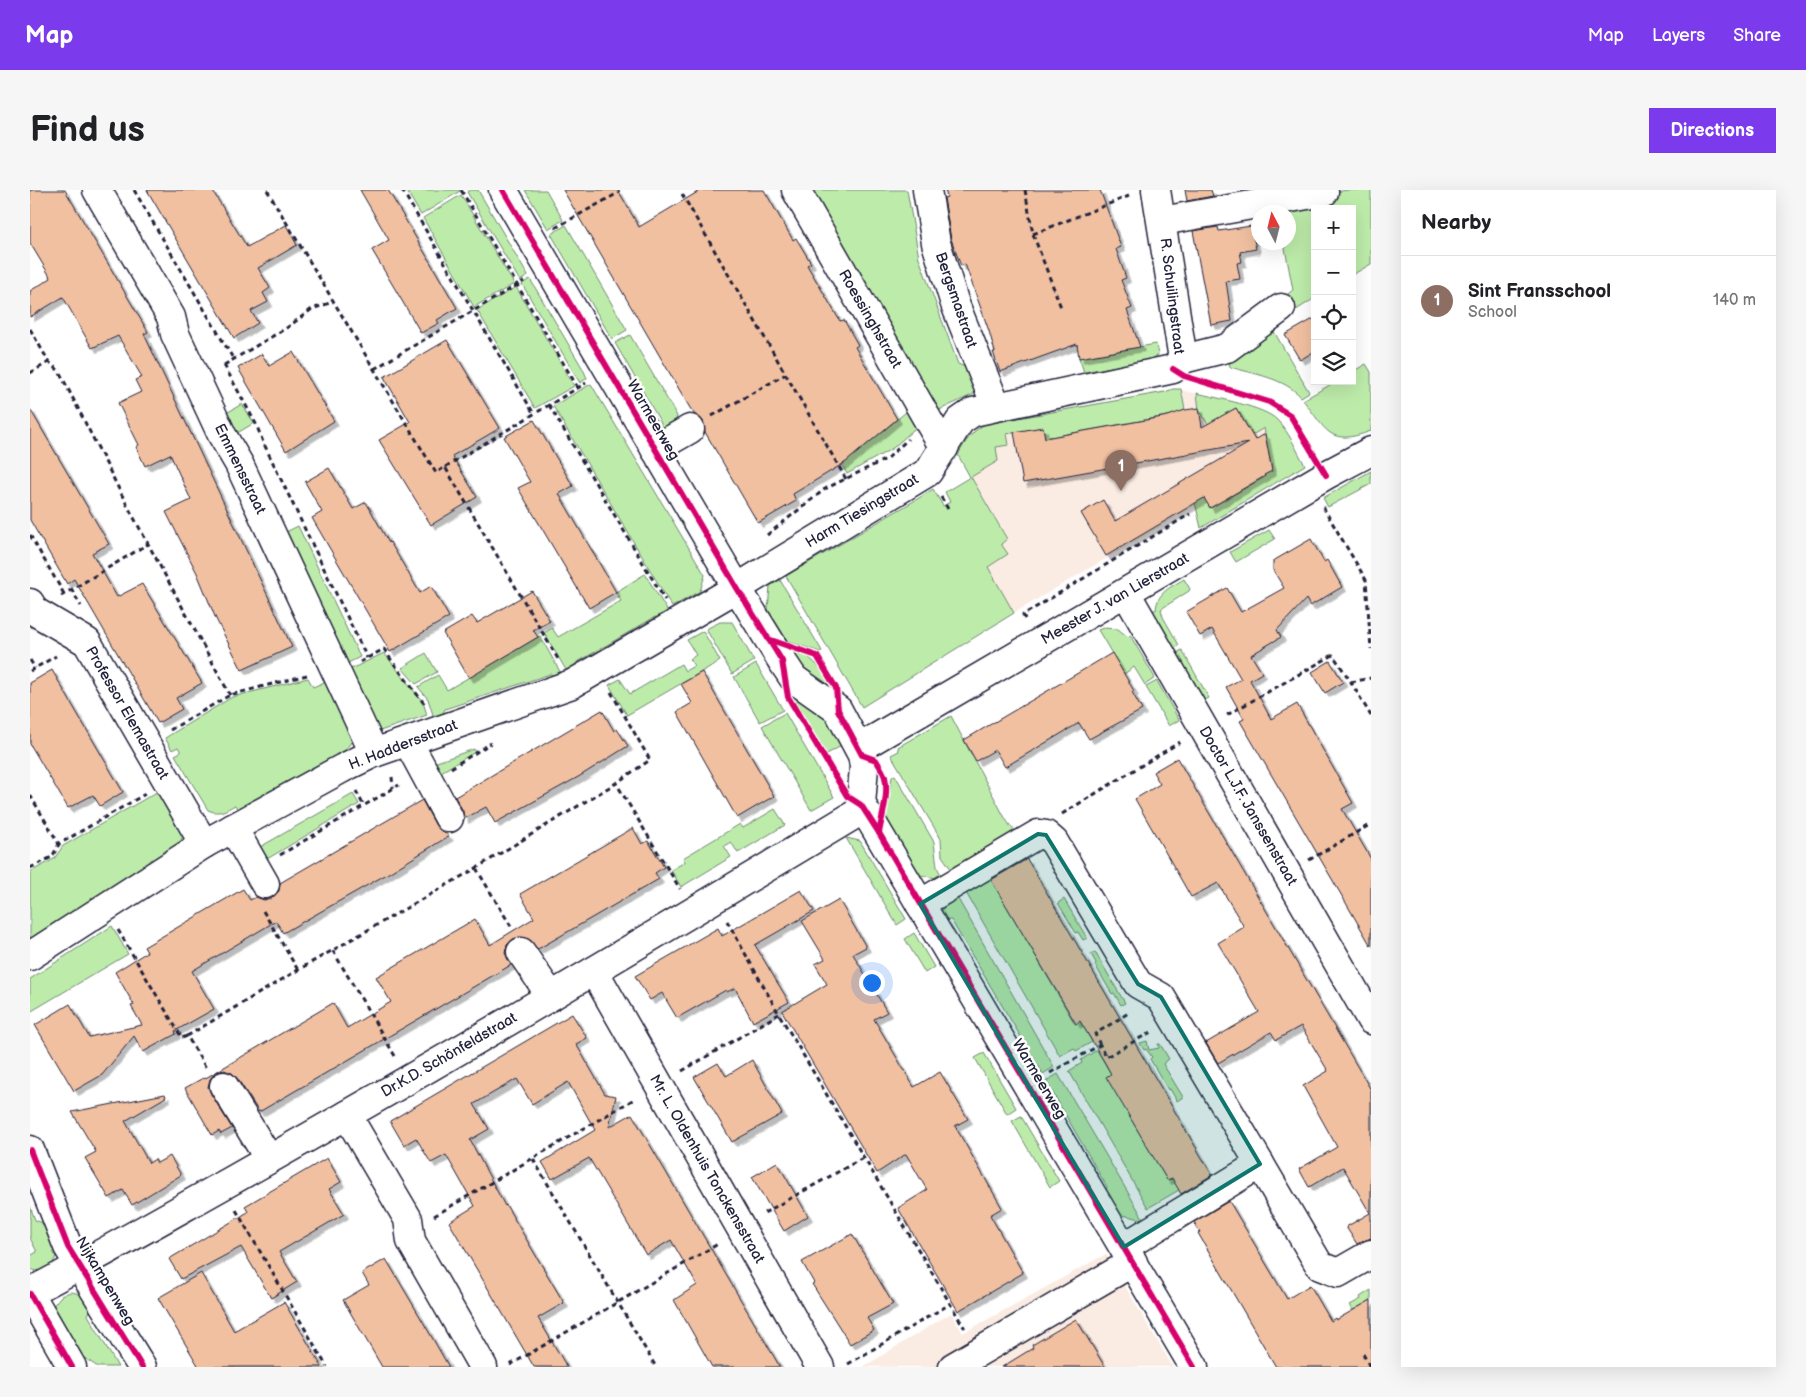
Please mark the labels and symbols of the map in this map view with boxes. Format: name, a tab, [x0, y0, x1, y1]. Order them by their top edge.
north arrow	[1251, 205, 1296, 250]
street label: R. Schuilingstraat	[1155, 237, 1189, 356]
street label: Bergsmastraat	[931, 250, 981, 351]
street label: Roessinghstraat	[834, 266, 906, 372]
street label: Warmeerweg	[622, 376, 684, 464]
street label: Emmensstraat	[210, 421, 270, 518]
pin: 1	[1105, 450, 1137, 491]
street label: Harm Tiesingstraat	[802, 470, 922, 552]
street label: Meester J. van Lierstraat	[1038, 549, 1193, 649]
street label: Professor Elemastraat	[81, 643, 173, 783]
street label: H. Haddersstraat	[346, 715, 460, 774]
street label: Doctor L.J.F. Janssenstraat	[1195, 723, 1302, 889]
your location	[859, 970, 885, 996]
street label: Dr.K.D. Schönfeldstraat	[378, 1008, 521, 1102]
street label: Warmeerweg	[1008, 1036, 1070, 1122]
street label: Mr. L. Oldenhuis Tonckensstraat	[645, 1071, 769, 1267]
street label: Nijkampenweg	[71, 1233, 139, 1329]

